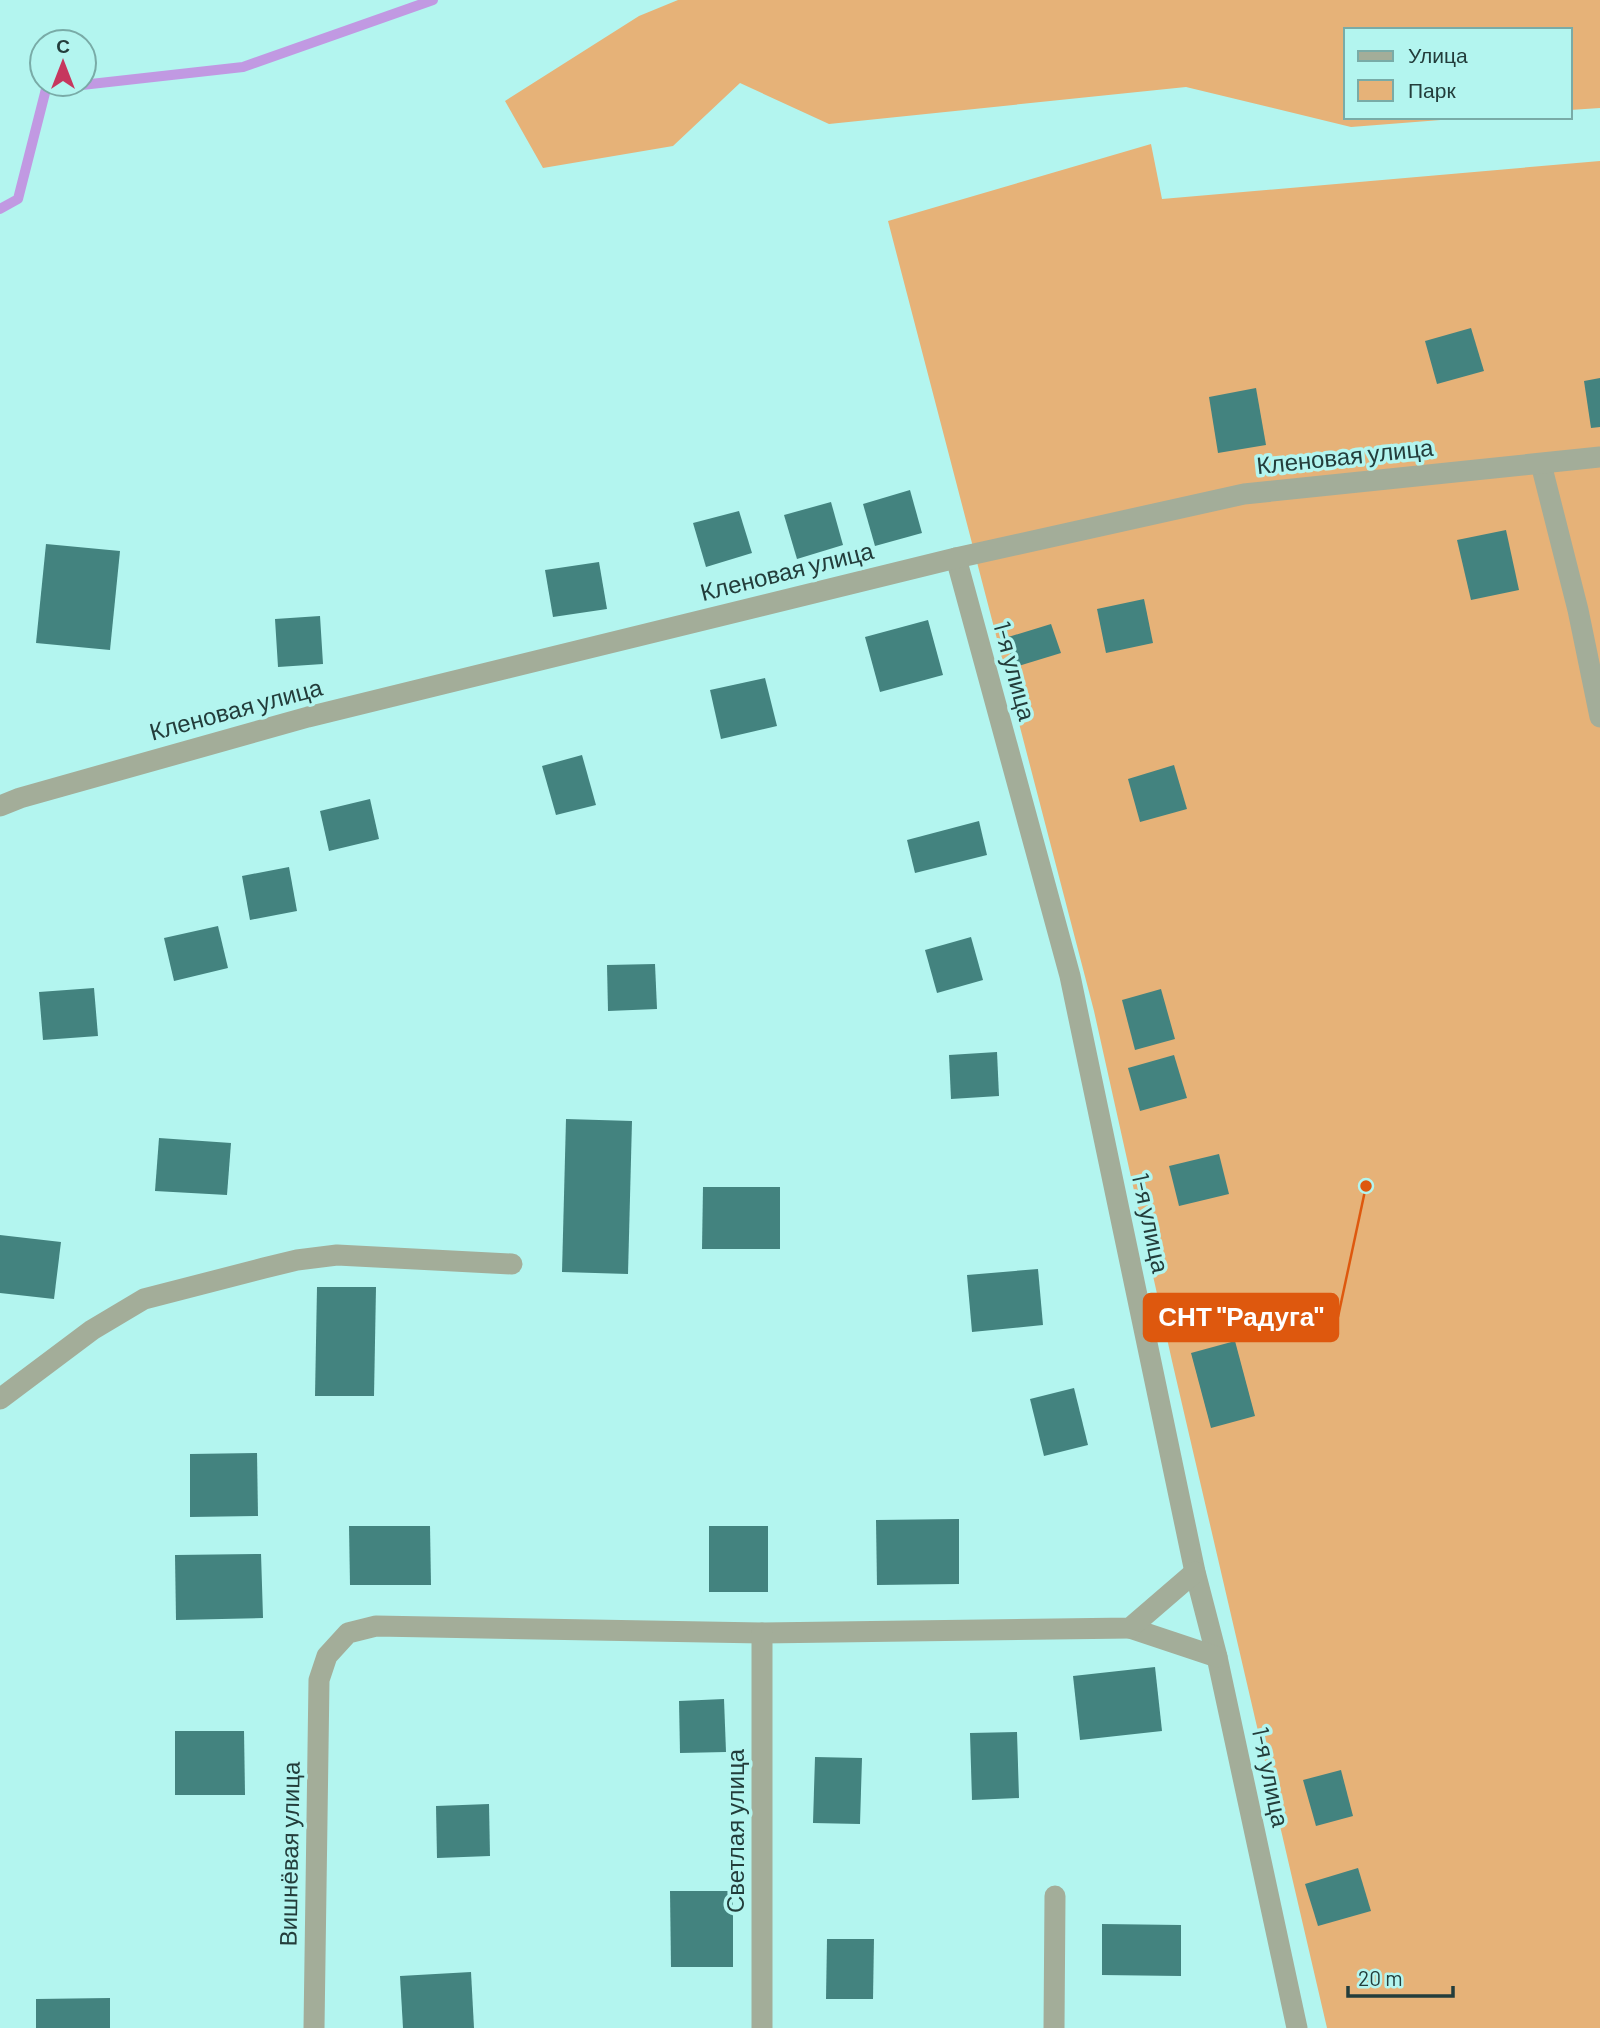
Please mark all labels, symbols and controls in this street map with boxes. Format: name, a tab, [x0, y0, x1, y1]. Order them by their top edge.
north arrow	[28, 28, 98, 98]
legend	[1344, 28, 1572, 119]
text: С	[56, 34, 70, 57]
text: Улица	[1408, 42, 1468, 67]
text: Парк	[1408, 77, 1456, 102]
street label: Кленовая улица	[1255, 432, 1435, 479]
street label: Кленовая улица	[697, 535, 877, 606]
street label: 1-я улица	[988, 618, 1043, 724]
street label: Кленовая улица	[146, 671, 326, 746]
street label: 1-я улица	[1127, 1170, 1176, 1276]
callout: СНТ "Радуга"	[1144, 1294, 1338, 1341]
text: СНТ "Радуга"	[1158, 1300, 1324, 1331]
street label: 1-я улица	[1247, 1724, 1296, 1830]
street label: Светлая улица	[720, 1748, 749, 1913]
street label: Вишнёвая улица	[272, 1761, 305, 1947]
scale bar	[1348, 1954, 1453, 1998]
text: 20 m	[1358, 1965, 1403, 1990]

